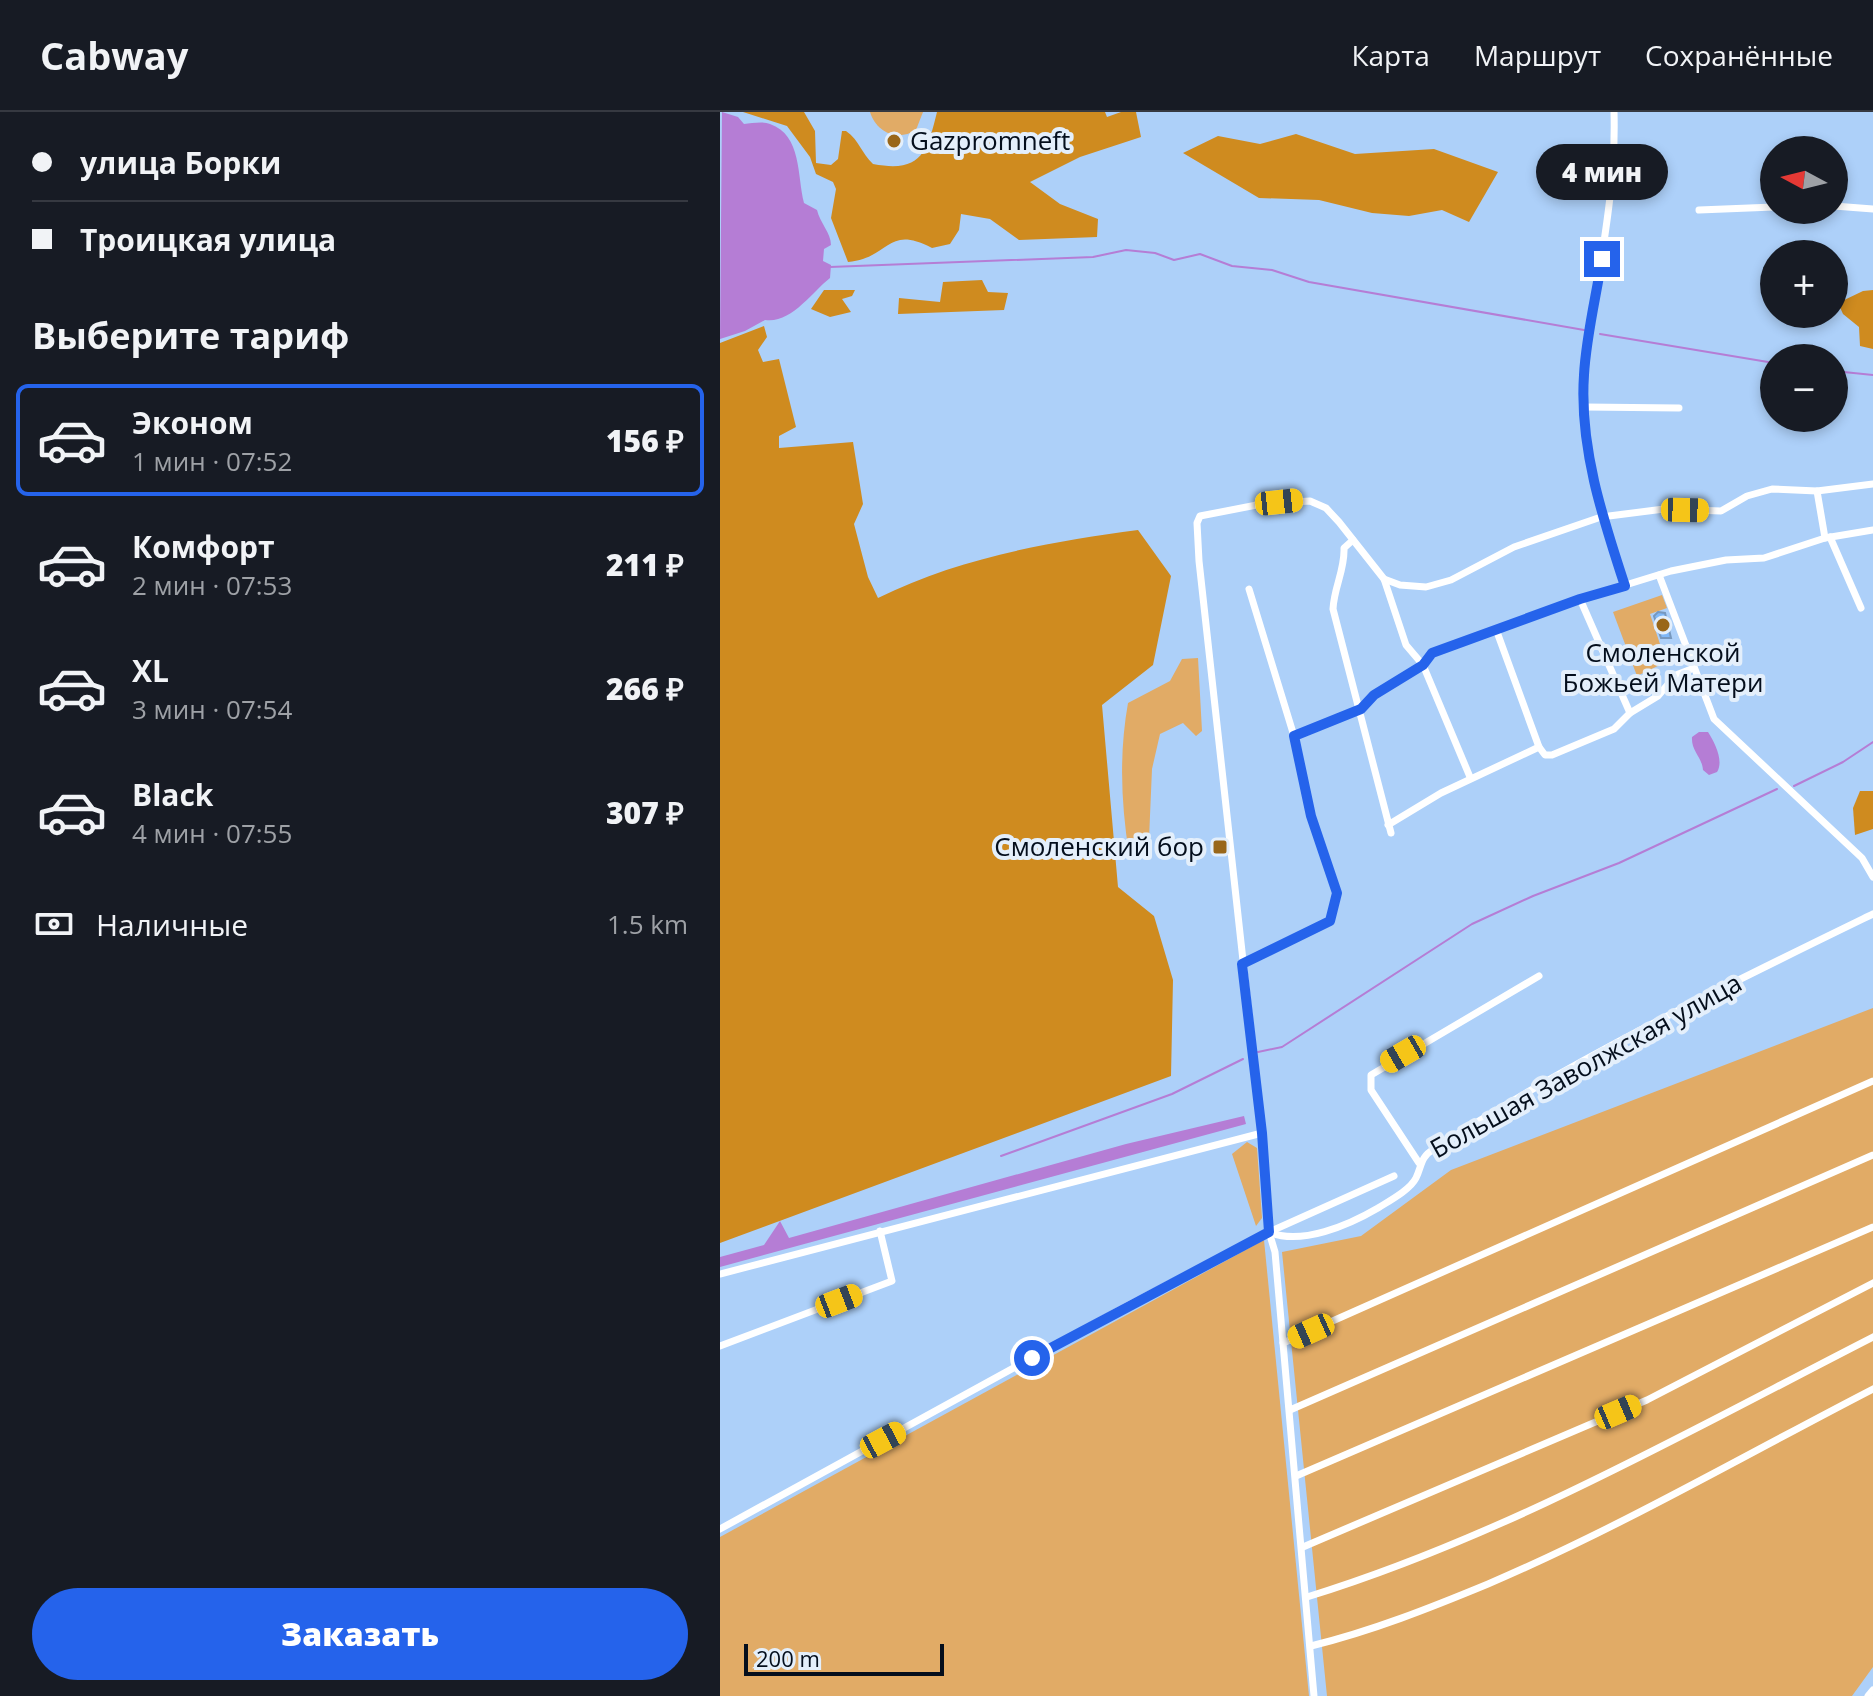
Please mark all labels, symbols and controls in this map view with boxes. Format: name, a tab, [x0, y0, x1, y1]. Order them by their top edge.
text: Cabway	[40, 29, 188, 81]
text: Карта	[1351, 36, 1430, 74]
text: Маршрут	[1474, 36, 1601, 74]
text: Сохранённые	[1645, 36, 1833, 74]
place label: Gazpromneft	[910, 122, 1070, 158]
marker: Gazpromneft	[885, 132, 903, 150]
north arrow	[1760, 136, 1848, 224]
map controls	[1760, 136, 1848, 432]
text: улица Борки	[80, 142, 281, 183]
callout: 4 мин	[1536, 143, 1668, 199]
text: 4 мин	[1562, 154, 1642, 190]
text: Троицкая улица	[80, 219, 336, 260]
button: +	[1760, 240, 1848, 328]
route end	[1584, 241, 1620, 277]
text: Выберите тариф	[32, 311, 349, 360]
button: −	[1760, 344, 1848, 432]
text: Эконом	[132, 402, 253, 443]
icon: car	[36, 404, 108, 476]
text: 156 ₽	[606, 420, 684, 461]
text: 1 мин · 07:52	[132, 443, 292, 479]
car	[1254, 488, 1304, 516]
car	[1661, 498, 1709, 522]
text: Комфорт	[132, 526, 275, 567]
icon: car	[36, 528, 108, 600]
text: 211 ₽	[606, 544, 684, 585]
text: 2 мин · 07:53	[132, 567, 292, 603]
marker: Смоленской Божьей Матери	[1654, 616, 1672, 634]
place label: Смоленской Божьей Матери	[1563, 634, 1763, 700]
text: XL	[132, 650, 169, 691]
icon: car	[36, 652, 108, 724]
text: 266 ₽	[606, 668, 684, 709]
text: 3 мин · 07:54	[132, 691, 292, 727]
text: Black	[132, 774, 213, 815]
icon: car	[36, 776, 108, 848]
text: 307 ₽	[606, 792, 684, 833]
text: 4 мин · 07:55	[132, 815, 292, 851]
place label: Смоленский бор	[994, 828, 1204, 864]
marker: Смоленский бор	[1211, 838, 1229, 856]
icon: cash	[32, 902, 76, 946]
text: Наличные	[96, 904, 248, 945]
text: 1.5 km	[607, 906, 688, 942]
street label: Большая Заволжская улица	[1423, 964, 1748, 1166]
car	[1376, 1032, 1430, 1076]
car	[812, 1281, 866, 1321]
car	[1284, 1310, 1338, 1352]
route start	[1014, 1340, 1050, 1376]
car	[1591, 1392, 1645, 1432]
car	[856, 1418, 910, 1462]
button: Заказать	[32, 1588, 688, 1680]
scale bar	[744, 1640, 944, 1676]
text: 200 m	[756, 1643, 820, 1673]

